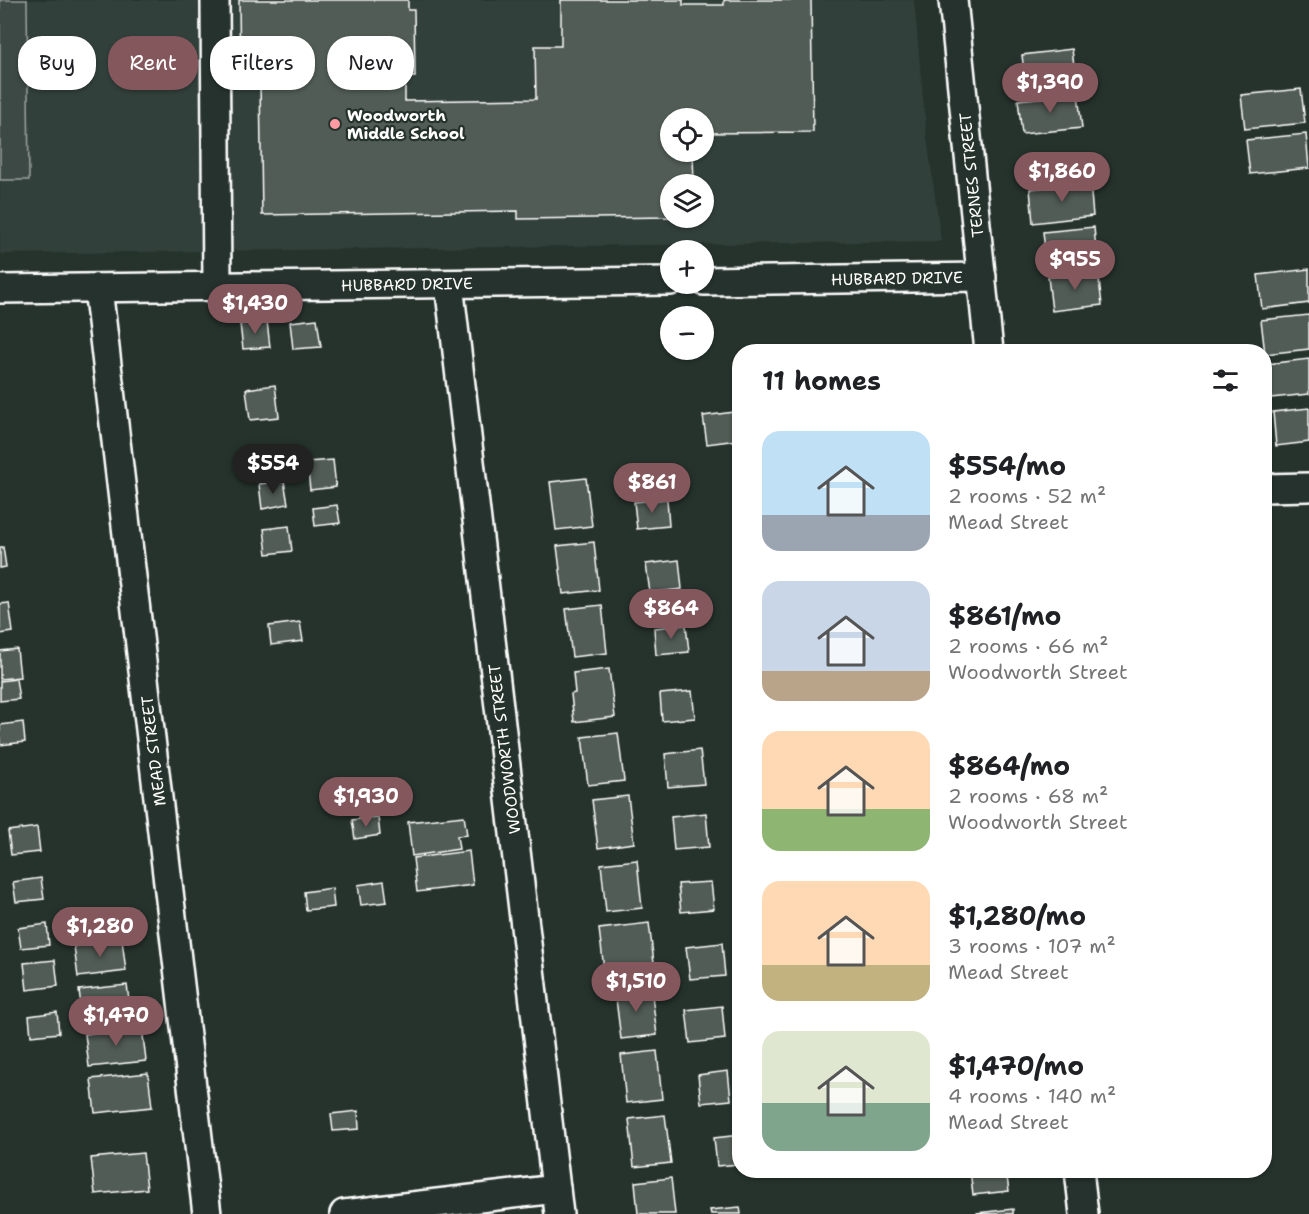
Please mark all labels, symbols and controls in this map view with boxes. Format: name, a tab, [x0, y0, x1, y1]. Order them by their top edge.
chip: Buy	[18, 36, 96, 90]
chip: Rent	[108, 36, 198, 90]
chip: Filters	[210, 36, 315, 90]
chip: New	[327, 36, 414, 90]
pin: $1,390	[1001, 63, 1099, 114]
text: $1,390	[1016, 69, 1084, 95]
place label: Woodworth Middle School	[347, 105, 465, 144]
map controls	[660, 108, 714, 360]
button: locate	[660, 108, 714, 162]
street label: TERNES STREET	[954, 111, 988, 238]
marker: Woodworth Middle School	[328, 117, 342, 131]
pin: $1,860	[1013, 152, 1111, 203]
text: $1,860	[1028, 158, 1096, 184]
button: layers	[660, 174, 714, 228]
button: +	[660, 240, 714, 294]
pin: $955	[1039, 240, 1111, 291]
text: $955	[1049, 246, 1101, 272]
street label: HUBBARD DRIVE	[831, 267, 963, 290]
street label: HUBBARD DRIVE	[341, 273, 473, 296]
pin: $1,430	[206, 284, 304, 335]
text: $1,430	[222, 290, 288, 316]
button: −	[660, 306, 714, 360]
text: 11 homes	[762, 363, 881, 398]
icon: filters	[1209, 364, 1242, 397]
pin: $554	[237, 444, 309, 495]
text: $554/mo	[948, 448, 1066, 483]
text: $554	[247, 450, 299, 476]
icon: home	[810, 455, 882, 527]
pin: $861	[616, 463, 688, 514]
text: $861	[627, 469, 677, 495]
text: 2 rooms · 52 m²	[948, 483, 1106, 509]
text: Mead Street	[948, 509, 1069, 535]
pin: $864	[635, 589, 707, 640]
text: $864	[643, 595, 699, 621]
text: $861/mo	[948, 598, 1061, 633]
icon: home	[810, 605, 882, 677]
text: 2 rooms · 66 m²	[948, 633, 1109, 659]
text: Woodworth Street	[948, 659, 1128, 685]
street label: WOODWORTH STREET	[484, 663, 525, 835]
street label: MEAD STREET	[136, 695, 171, 807]
text: $864/mo	[948, 748, 1070, 783]
icon: home	[810, 755, 882, 827]
pin: $1,930	[317, 777, 415, 828]
text: $1,930	[333, 783, 399, 809]
text: 2 rooms · 68 m²	[948, 783, 1108, 809]
text: Woodworth Street	[948, 809, 1128, 835]
text: $1,280/mo	[948, 898, 1086, 933]
icon: home	[810, 905, 882, 977]
pin: $1,280	[51, 907, 149, 958]
text: $1,280	[66, 913, 134, 939]
text: 3 rooms · 107 m²	[948, 933, 1116, 959]
text: Mead Street	[948, 959, 1069, 985]
pin: $1,510	[587, 962, 685, 1013]
text: $1,510	[606, 968, 666, 994]
pin: $1,470	[67, 996, 165, 1047]
text: $1,470	[83, 1002, 149, 1028]
text: $1,470/mo	[948, 1048, 1084, 1083]
icon: home	[810, 1055, 882, 1127]
text: 4 rooms · 140 m²	[948, 1083, 1116, 1109]
text: Mead Street	[948, 1109, 1069, 1135]

